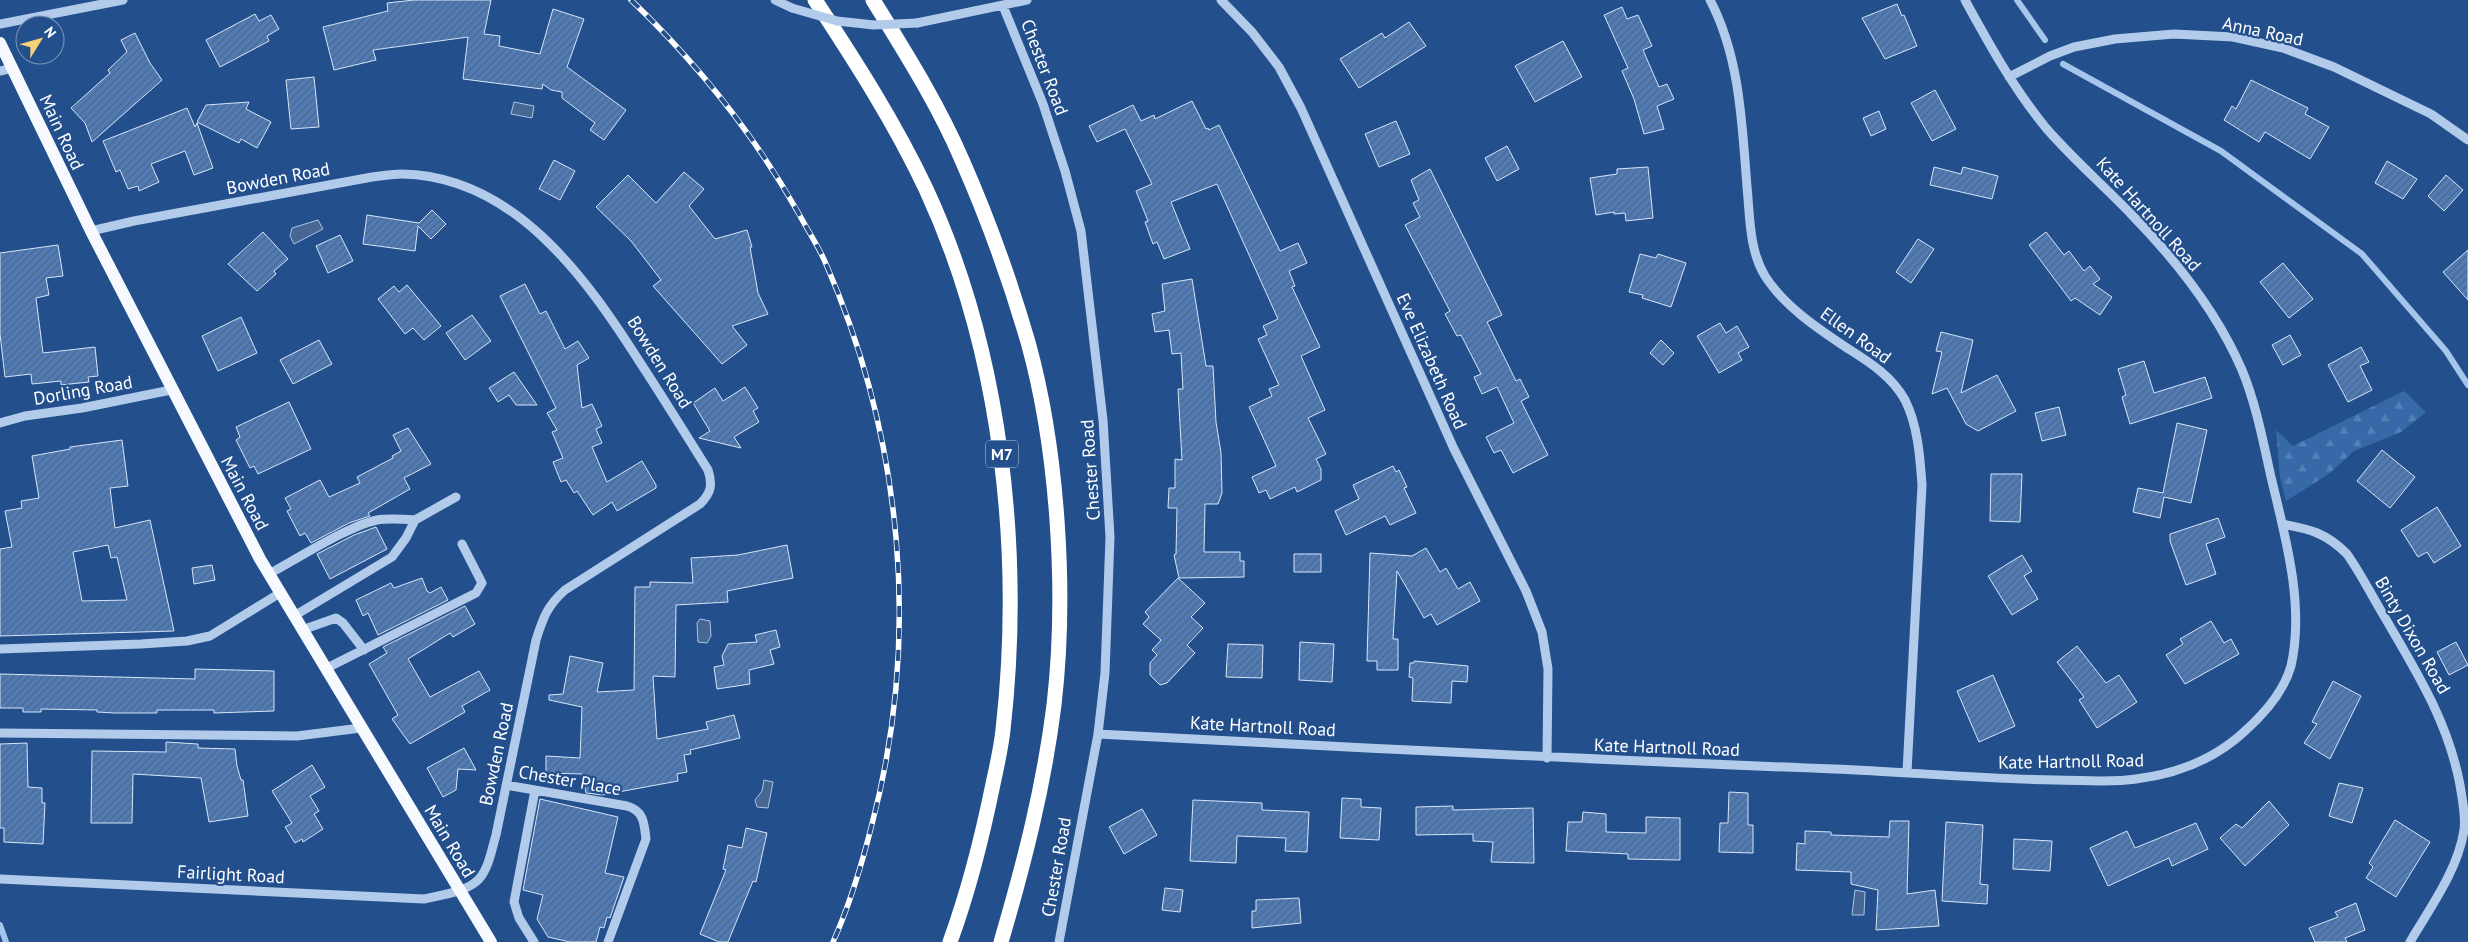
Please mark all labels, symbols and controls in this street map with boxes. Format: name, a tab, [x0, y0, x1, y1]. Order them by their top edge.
street label: Anna Road	[2220, 11, 2306, 51]
north arrow	[15, 15, 65, 65]
street label: Chester Road	[1016, 16, 1074, 118]
text: N	[40, 23, 60, 41]
street label: Main Road	[35, 91, 89, 173]
street label: Kate Hartnoll Road	[2092, 152, 2206, 276]
street label: Bowden Road	[224, 157, 332, 199]
street label: Eve Elizabeth Road	[1392, 289, 1472, 433]
street label: Ellen Road	[1816, 302, 1896, 368]
street label: Bowden Road	[622, 311, 698, 413]
street label: Dorling Road	[32, 370, 134, 410]
street label: Chester Road	[1075, 419, 1105, 521]
road number: M7	[986, 440, 1018, 468]
street label: Main Road	[216, 452, 274, 534]
street label: Binty Dixon Road	[2370, 572, 2456, 698]
street label: Bowden Road	[474, 700, 518, 808]
street label: Kate Hartnoll Road	[1190, 711, 1336, 741]
street label: Kate Hartnoll Road	[1594, 733, 1740, 761]
street label: Kate Hartnoll Road	[1998, 748, 2144, 774]
street label: Chester Place	[517, 760, 623, 800]
street label: Main Road	[419, 800, 481, 882]
street label: Chester Road	[1036, 815, 1076, 919]
street label: Fairlight Road	[177, 860, 285, 888]

